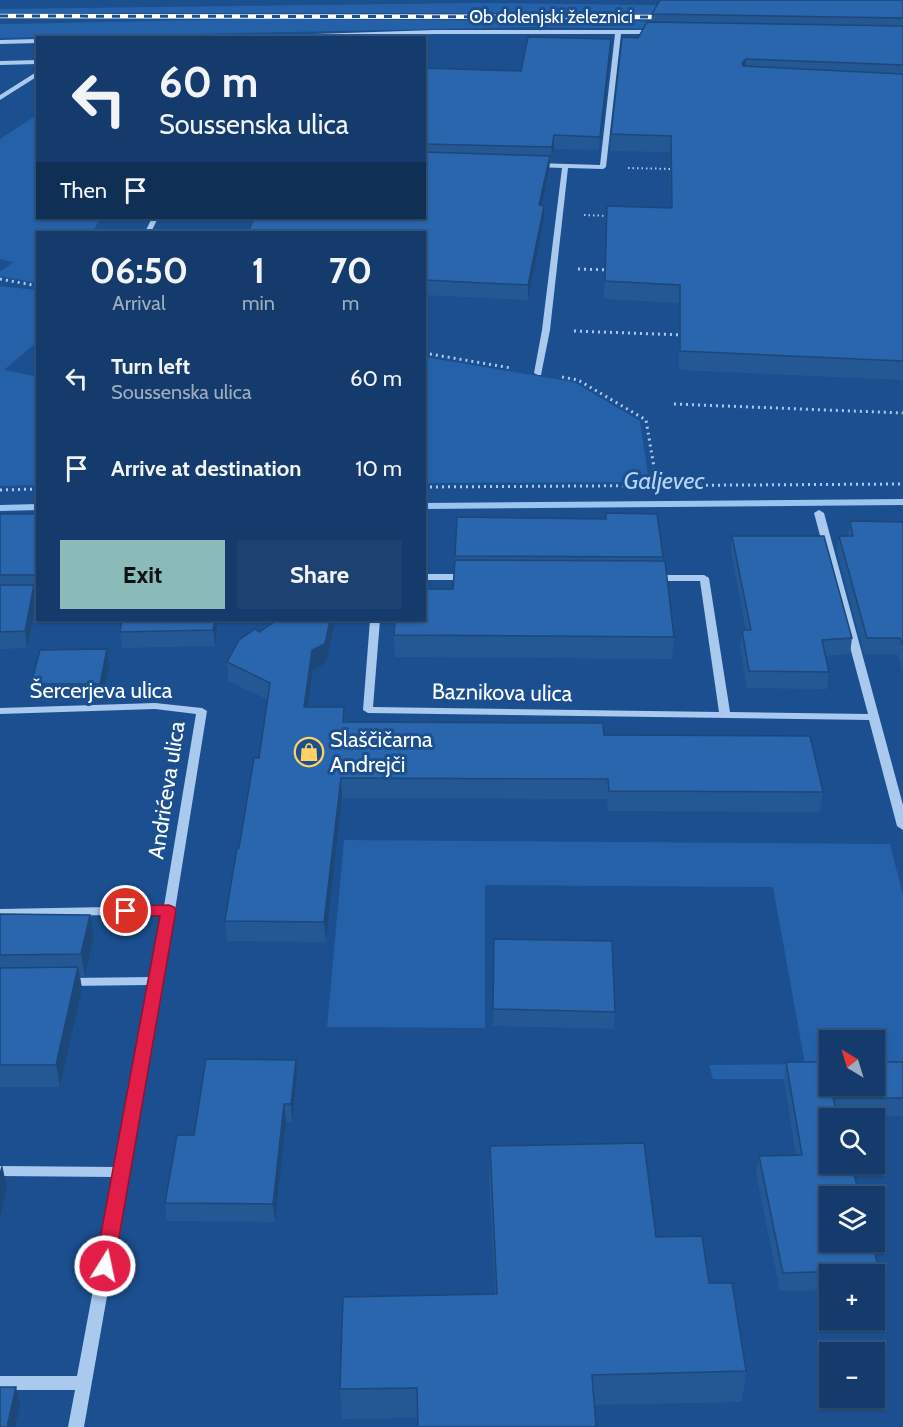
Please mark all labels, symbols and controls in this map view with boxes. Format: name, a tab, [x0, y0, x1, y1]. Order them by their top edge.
street label: Ob dolenjski železnici	[469, 6, 633, 28]
text: 60 m	[159, 56, 258, 108]
icon: left	[60, 60, 138, 138]
text: Soussenska ulica	[159, 108, 349, 141]
icon: arrive	[119, 174, 152, 207]
text: Then	[60, 177, 107, 204]
text: 06:50	[90, 248, 188, 292]
text: 1	[252, 248, 265, 292]
text: 70	[329, 248, 372, 292]
text: Arrival	[112, 291, 166, 315]
text: min	[242, 291, 275, 315]
text: m	[342, 291, 359, 315]
text: Turn left	[111, 353, 190, 380]
icon: left	[60, 362, 93, 395]
text: 60 m	[350, 365, 402, 392]
text: Soussenska ulica	[111, 380, 252, 404]
icon: arrive	[60, 452, 93, 485]
text: Arrive at destination	[111, 455, 301, 482]
text: 10 m	[355, 455, 402, 482]
water label: Galjevec	[624, 466, 705, 495]
button: Exit	[60, 540, 225, 609]
button: Share	[237, 540, 402, 609]
street label: Šercerjeva ulica	[30, 677, 173, 704]
street label: Baznikova ulica	[432, 678, 573, 707]
street label: Andrićeva ulica	[142, 719, 191, 861]
place label: Slaščičarna Andrejči	[330, 726, 433, 778]
shop icon: Slaščičarna Andrejči	[293, 736, 325, 768]
pin	[100, 885, 151, 936]
icon: arrive	[109, 894, 142, 927]
north arrow	[819, 1030, 885, 1096]
map controls	[819, 1030, 885, 1408]
button: search	[819, 1108, 885, 1174]
button: layers	[819, 1186, 885, 1252]
position arrow	[73, 1234, 137, 1298]
button: +	[819, 1264, 885, 1330]
button: −	[819, 1342, 885, 1408]

